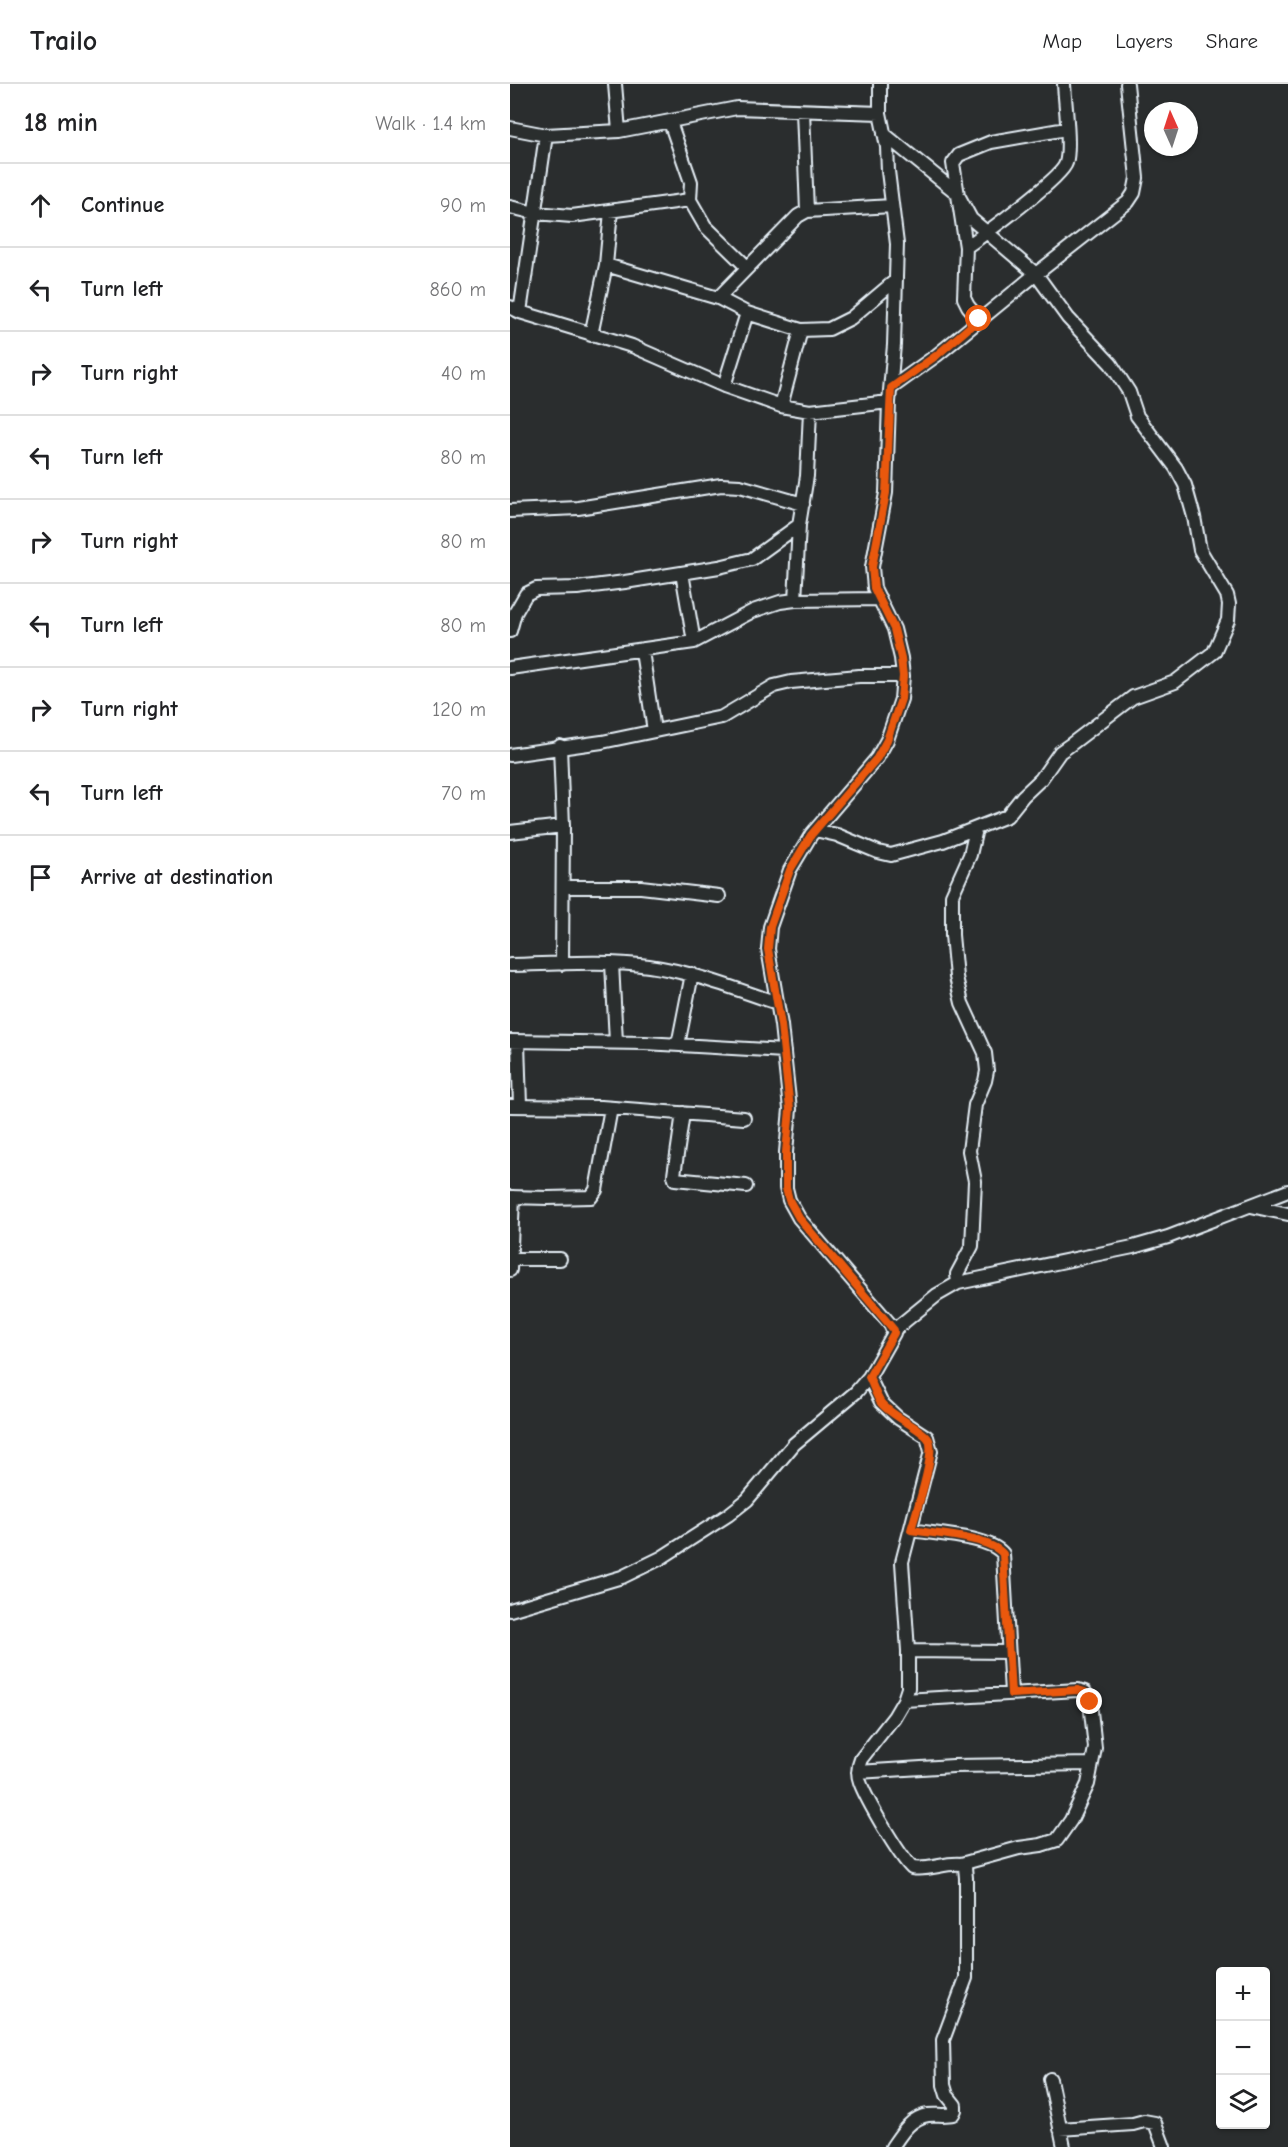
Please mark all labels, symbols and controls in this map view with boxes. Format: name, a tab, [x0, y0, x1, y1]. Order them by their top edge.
text: Trailo	[30, 25, 97, 57]
text: Map	[1043, 29, 1082, 53]
text: Layers	[1115, 29, 1173, 53]
text: Share	[1206, 29, 1258, 53]
north arrow	[1144, 102, 1198, 156]
text: 18 min	[24, 108, 98, 138]
text: Walk · 1.4 km	[375, 112, 486, 135]
icon: ahead	[24, 189, 57, 222]
text: Continue	[81, 192, 164, 218]
text: 90 m	[440, 194, 486, 217]
icon: left	[24, 273, 57, 306]
text: Turn left	[81, 276, 163, 302]
text: 860 m	[429, 278, 486, 301]
route start	[965, 305, 991, 331]
icon: right	[24, 357, 57, 390]
text: Turn right	[81, 360, 178, 386]
text: 40 m	[441, 362, 486, 385]
icon: left	[24, 441, 57, 474]
text: Turn left	[81, 444, 163, 470]
text: 80 m	[440, 446, 486, 469]
icon: right	[24, 525, 57, 558]
text: Turn right	[81, 528, 178, 554]
text: 80 m	[440, 530, 486, 553]
icon: left	[24, 609, 57, 642]
text: Turn left	[81, 612, 163, 638]
text: 80 m	[440, 614, 486, 637]
icon: right	[24, 693, 57, 726]
text: Turn right	[81, 696, 178, 722]
text: 120 m	[432, 698, 486, 721]
icon: left	[24, 777, 57, 810]
text: Turn left	[81, 780, 163, 806]
text: 70 m	[441, 782, 486, 805]
icon: arrive	[24, 861, 57, 894]
text: Arrive at destination	[81, 864, 273, 890]
route end	[1076, 1688, 1102, 1714]
map controls	[1216, 1967, 1270, 2129]
button: +	[1216, 1967, 1270, 2021]
button: −	[1216, 2021, 1270, 2075]
button: layers	[1216, 2075, 1270, 2129]

